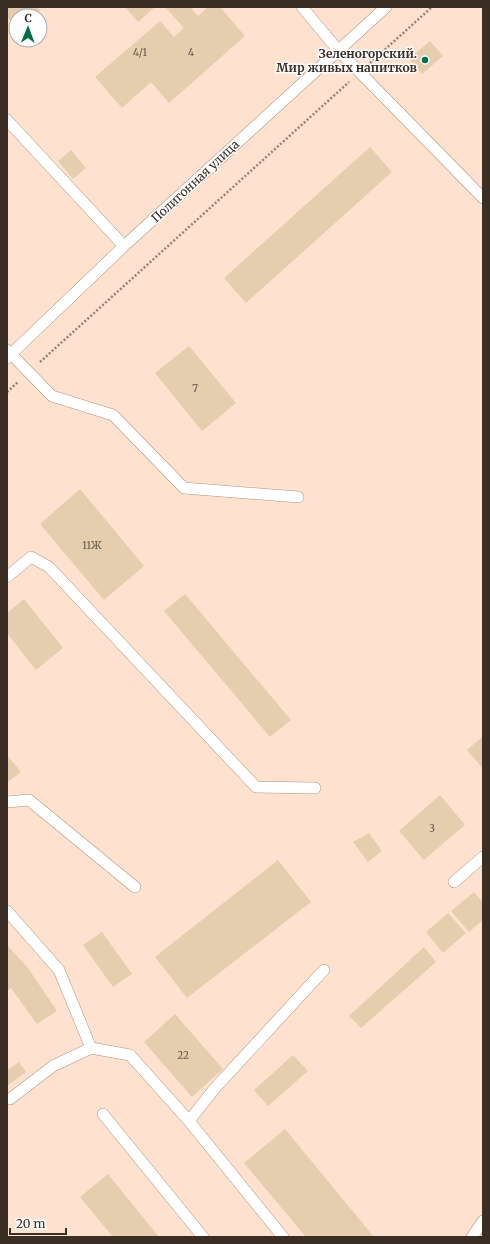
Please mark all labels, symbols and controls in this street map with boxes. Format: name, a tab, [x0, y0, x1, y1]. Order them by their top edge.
north arrow	[8, 8, 48, 48]
text: С	[24, 11, 32, 25]
house number: 4/1	[133, 46, 148, 59]
house number: 4	[188, 46, 194, 59]
place label: Зеленогорский. Мир живых напитков	[276, 46, 418, 75]
marker: Зеленогорский. Мир живых напитков	[420, 55, 430, 65]
street label: Полигонная улица	[148, 136, 242, 226]
house number: 7	[192, 382, 198, 395]
house number: 11Ж	[82, 539, 102, 552]
house number: 3	[429, 822, 435, 835]
house number: 22	[177, 1049, 189, 1062]
scale bar	[10, 1210, 66, 1236]
text: 20 m	[16, 1216, 45, 1231]

